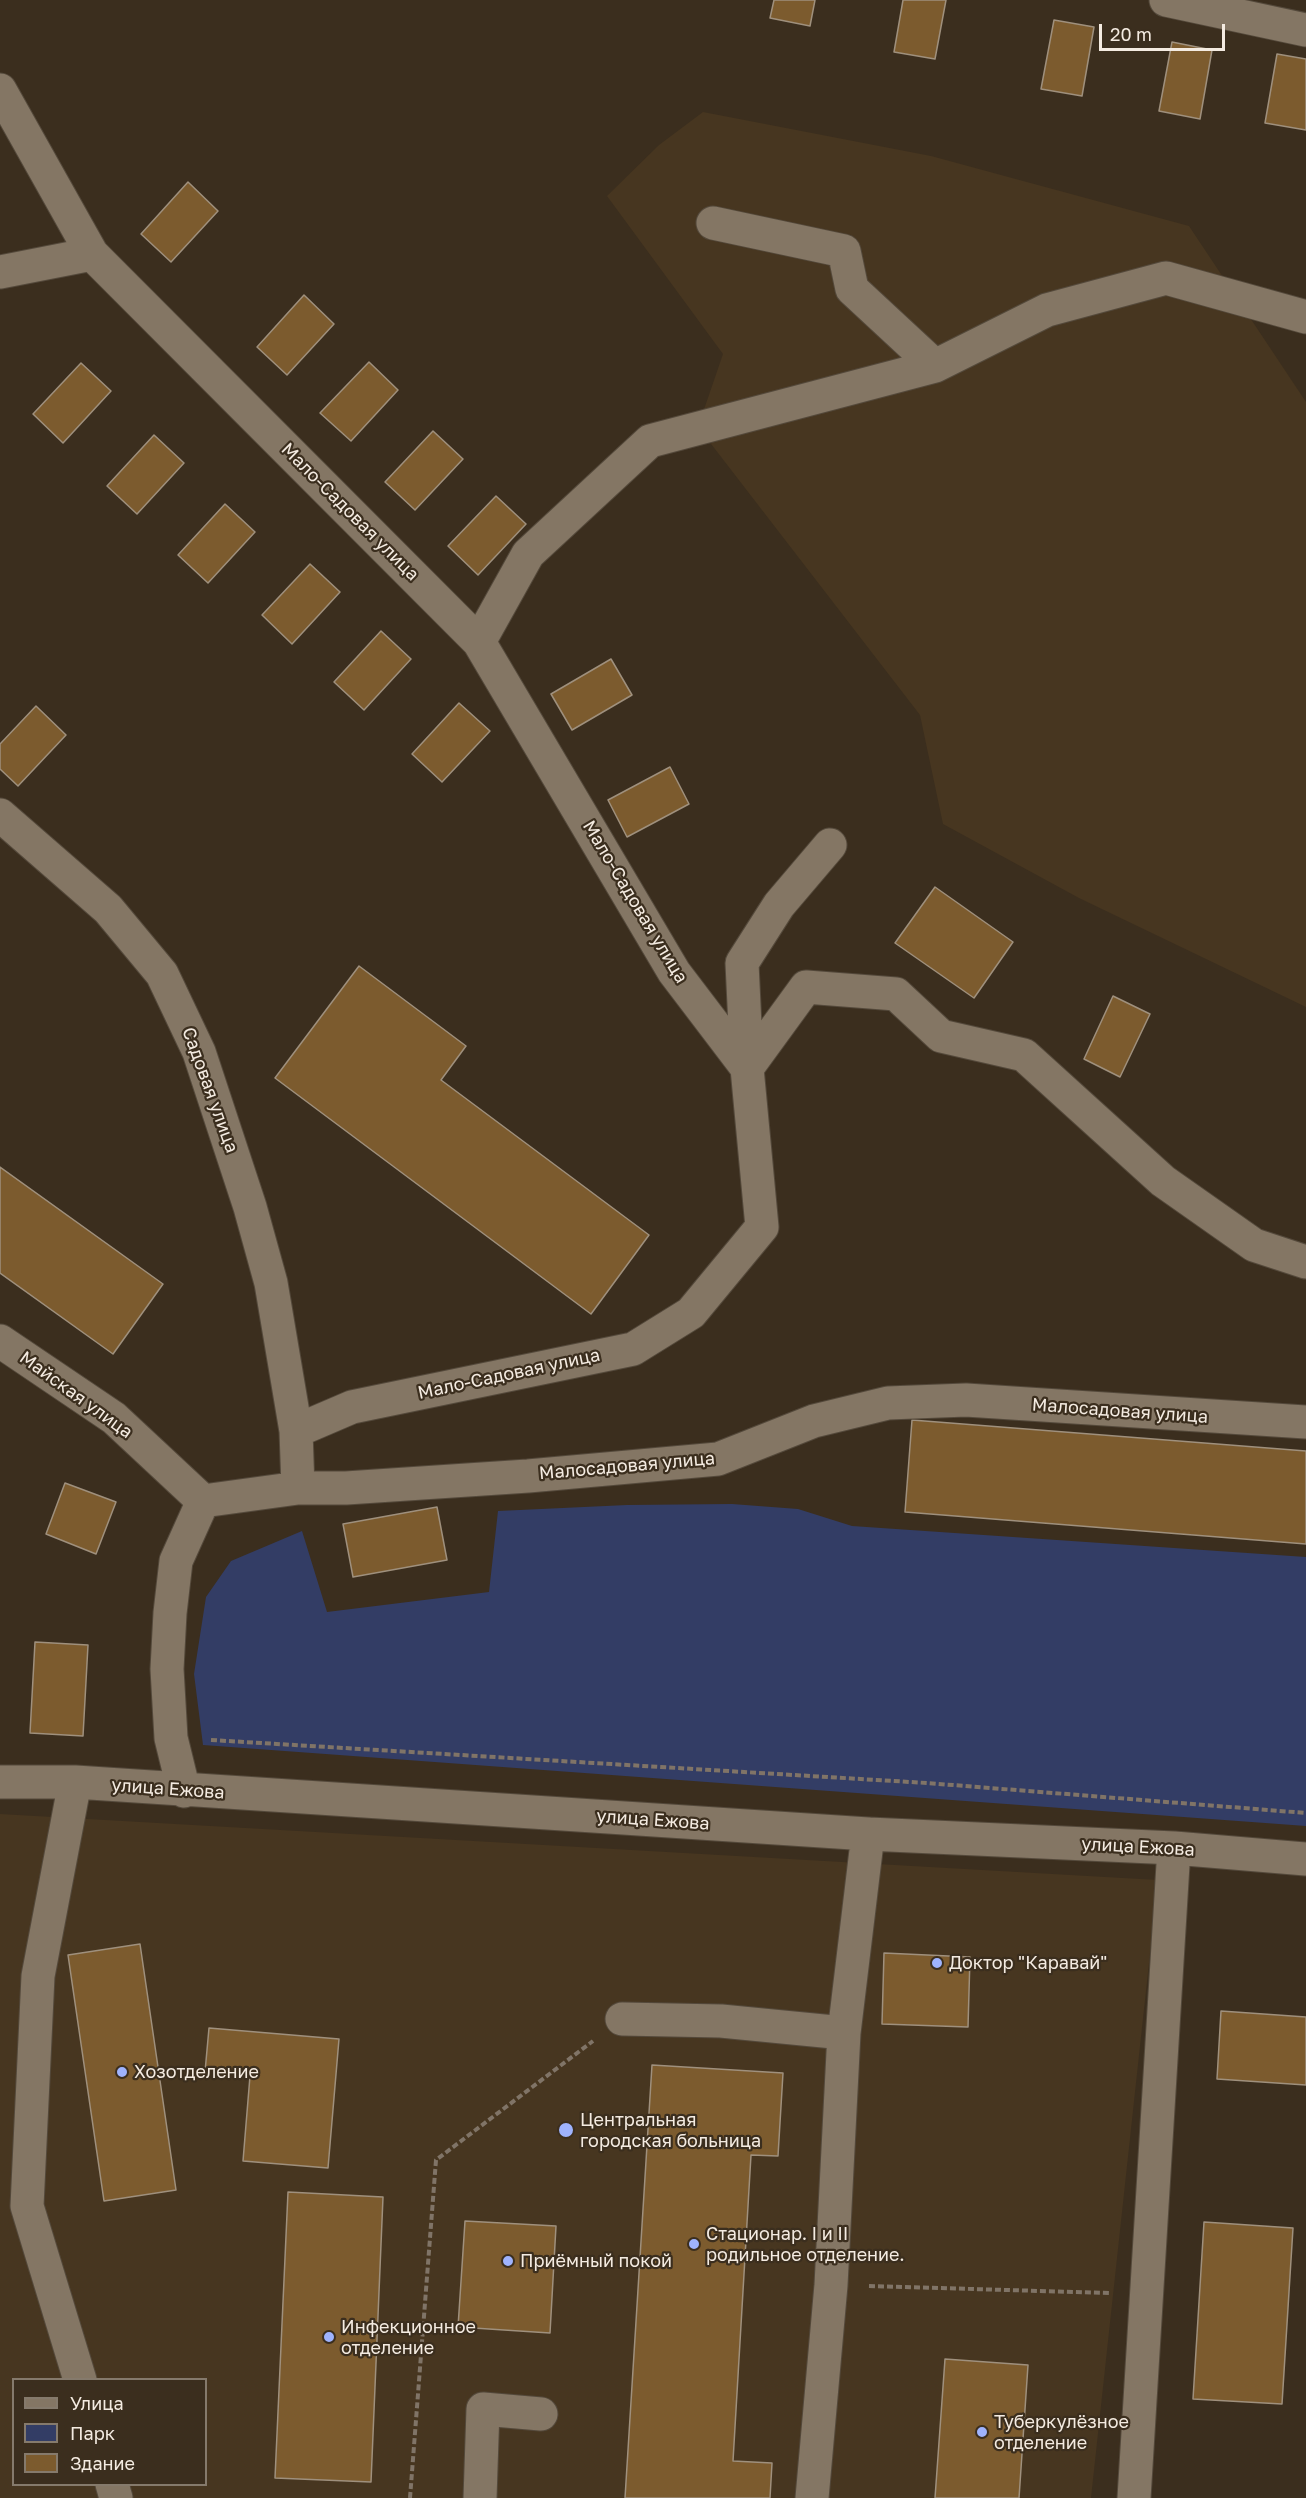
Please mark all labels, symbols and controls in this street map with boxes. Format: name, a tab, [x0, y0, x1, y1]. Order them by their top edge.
scale bar	[1102, 12, 1228, 50]
text: 20 m	[1110, 23, 1152, 45]
street label: Мало-Садовая улица	[277, 439, 423, 585]
street label: Мало-Садовая улица	[578, 817, 692, 987]
street label: Садовая улица	[177, 1024, 243, 1156]
street label: Мало-Садовая улица	[416, 1344, 602, 1404]
street label: Майская улица	[15, 1347, 137, 1443]
street label: Малосадовая улица	[1031, 1394, 1209, 1428]
street label: Малосадовая улица	[538, 1448, 716, 1484]
street label: улица Ежова	[111, 1774, 225, 1804]
street label: улица Ежова	[596, 1805, 710, 1835]
street label: улица Ежова	[1081, 1833, 1195, 1861]
place label: Доктор "Каравай"	[949, 1952, 1107, 1974]
marker: Доктор "Каравай"	[930, 1956, 944, 1970]
place label: Хозотделение	[134, 2061, 259, 2083]
marker: Хозотделение	[115, 2065, 129, 2079]
place label: Центральная городская больница	[580, 2109, 761, 2152]
marker: Центральная городская больница	[557, 2121, 575, 2139]
place label: Стационар. I и II родильное отделение.	[706, 2223, 905, 2266]
marker: Стационар. I и II родильное отделение.	[687, 2237, 701, 2251]
place label: Приёмный покой	[520, 2250, 672, 2272]
marker: Приёмный покой	[501, 2254, 515, 2268]
place label: Инфекционное отделение	[341, 2316, 476, 2358]
marker: Инфекционное отделение	[322, 2330, 336, 2344]
legend	[12, 2378, 207, 2486]
text: Улица	[70, 2392, 124, 2414]
place label: Туберкулёзное отделение	[994, 2411, 1129, 2454]
text: Парк	[70, 2422, 115, 2444]
marker: Туберкулёзное отделение	[975, 2425, 989, 2439]
text: Здание	[70, 2452, 135, 2474]

